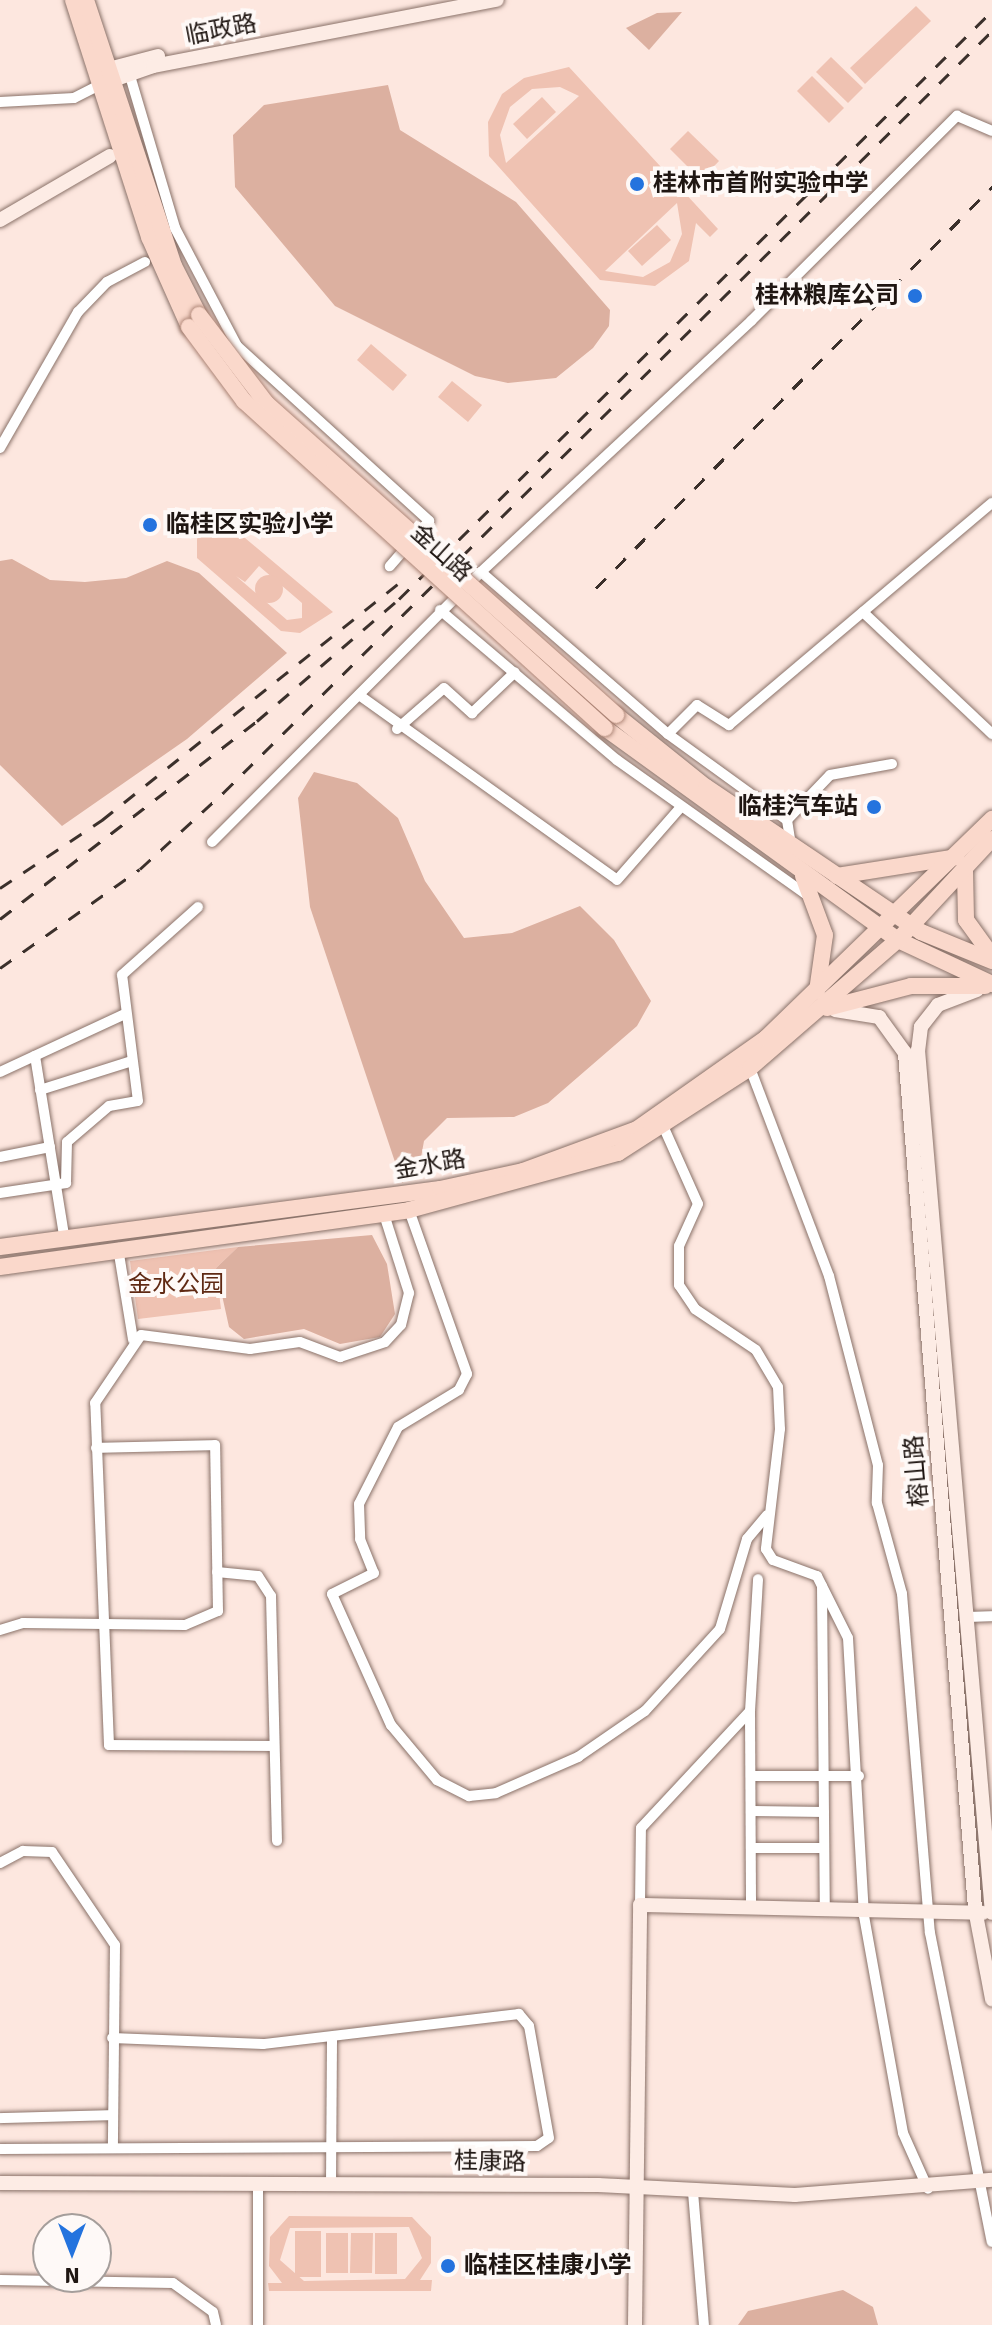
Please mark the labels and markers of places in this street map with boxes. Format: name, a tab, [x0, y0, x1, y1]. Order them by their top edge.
place label: 桂林市首附实验中学	[653, 170, 869, 198]
marker: 桂林市首附实验中学	[628, 175, 646, 193]
place label: 桂林粮库公司	[755, 282, 899, 310]
marker: 桂林粮库公司	[906, 287, 924, 305]
place label: 临桂区实验小学	[166, 511, 334, 539]
marker: 临桂区实验小学	[141, 516, 159, 534]
place label: 临桂汽车站	[738, 793, 858, 821]
marker: 临桂汽车站	[865, 798, 883, 816]
place label: 临桂区桂康小学	[464, 2252, 632, 2280]
marker: 临桂区桂康小学	[439, 2257, 457, 2275]

